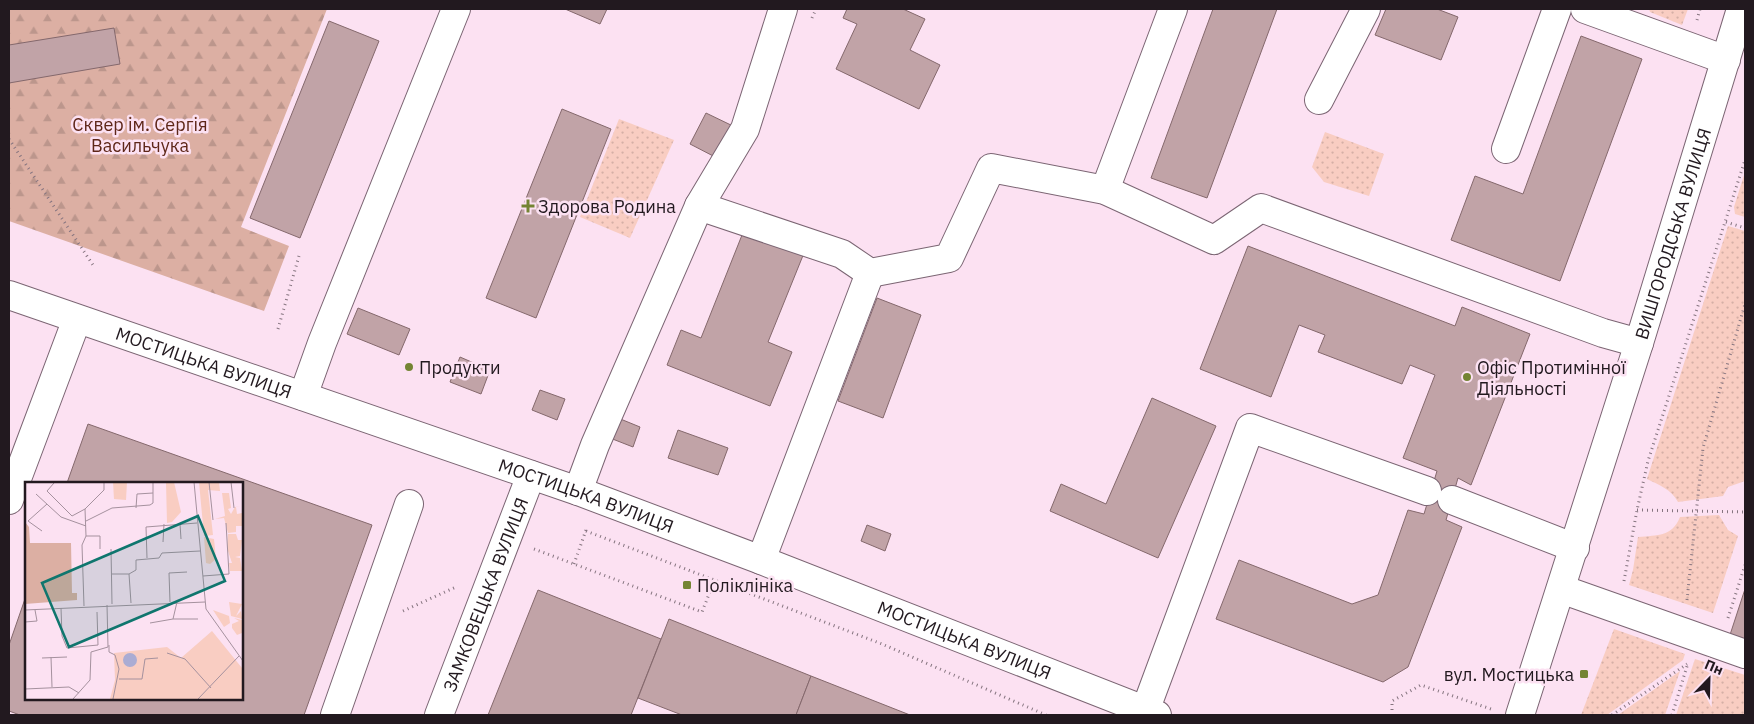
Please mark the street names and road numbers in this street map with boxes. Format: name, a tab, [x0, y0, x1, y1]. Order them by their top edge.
street label: ВИШГОРОДСЬКА ВУЛИЦЯ	[1629, 125, 1716, 342]
street label: МОСТИЦЬКА ВУЛИЦЯ	[113, 321, 295, 403]
street label: МОСТИЦЬКА ВУЛИЦЯ	[496, 453, 677, 538]
street label: ЗАМКОВЕЦЬКА ВУЛИЦЯ	[438, 494, 533, 695]
street label: МОСТИЦЬКА ВУЛИЦЯ	[874, 595, 1055, 684]

